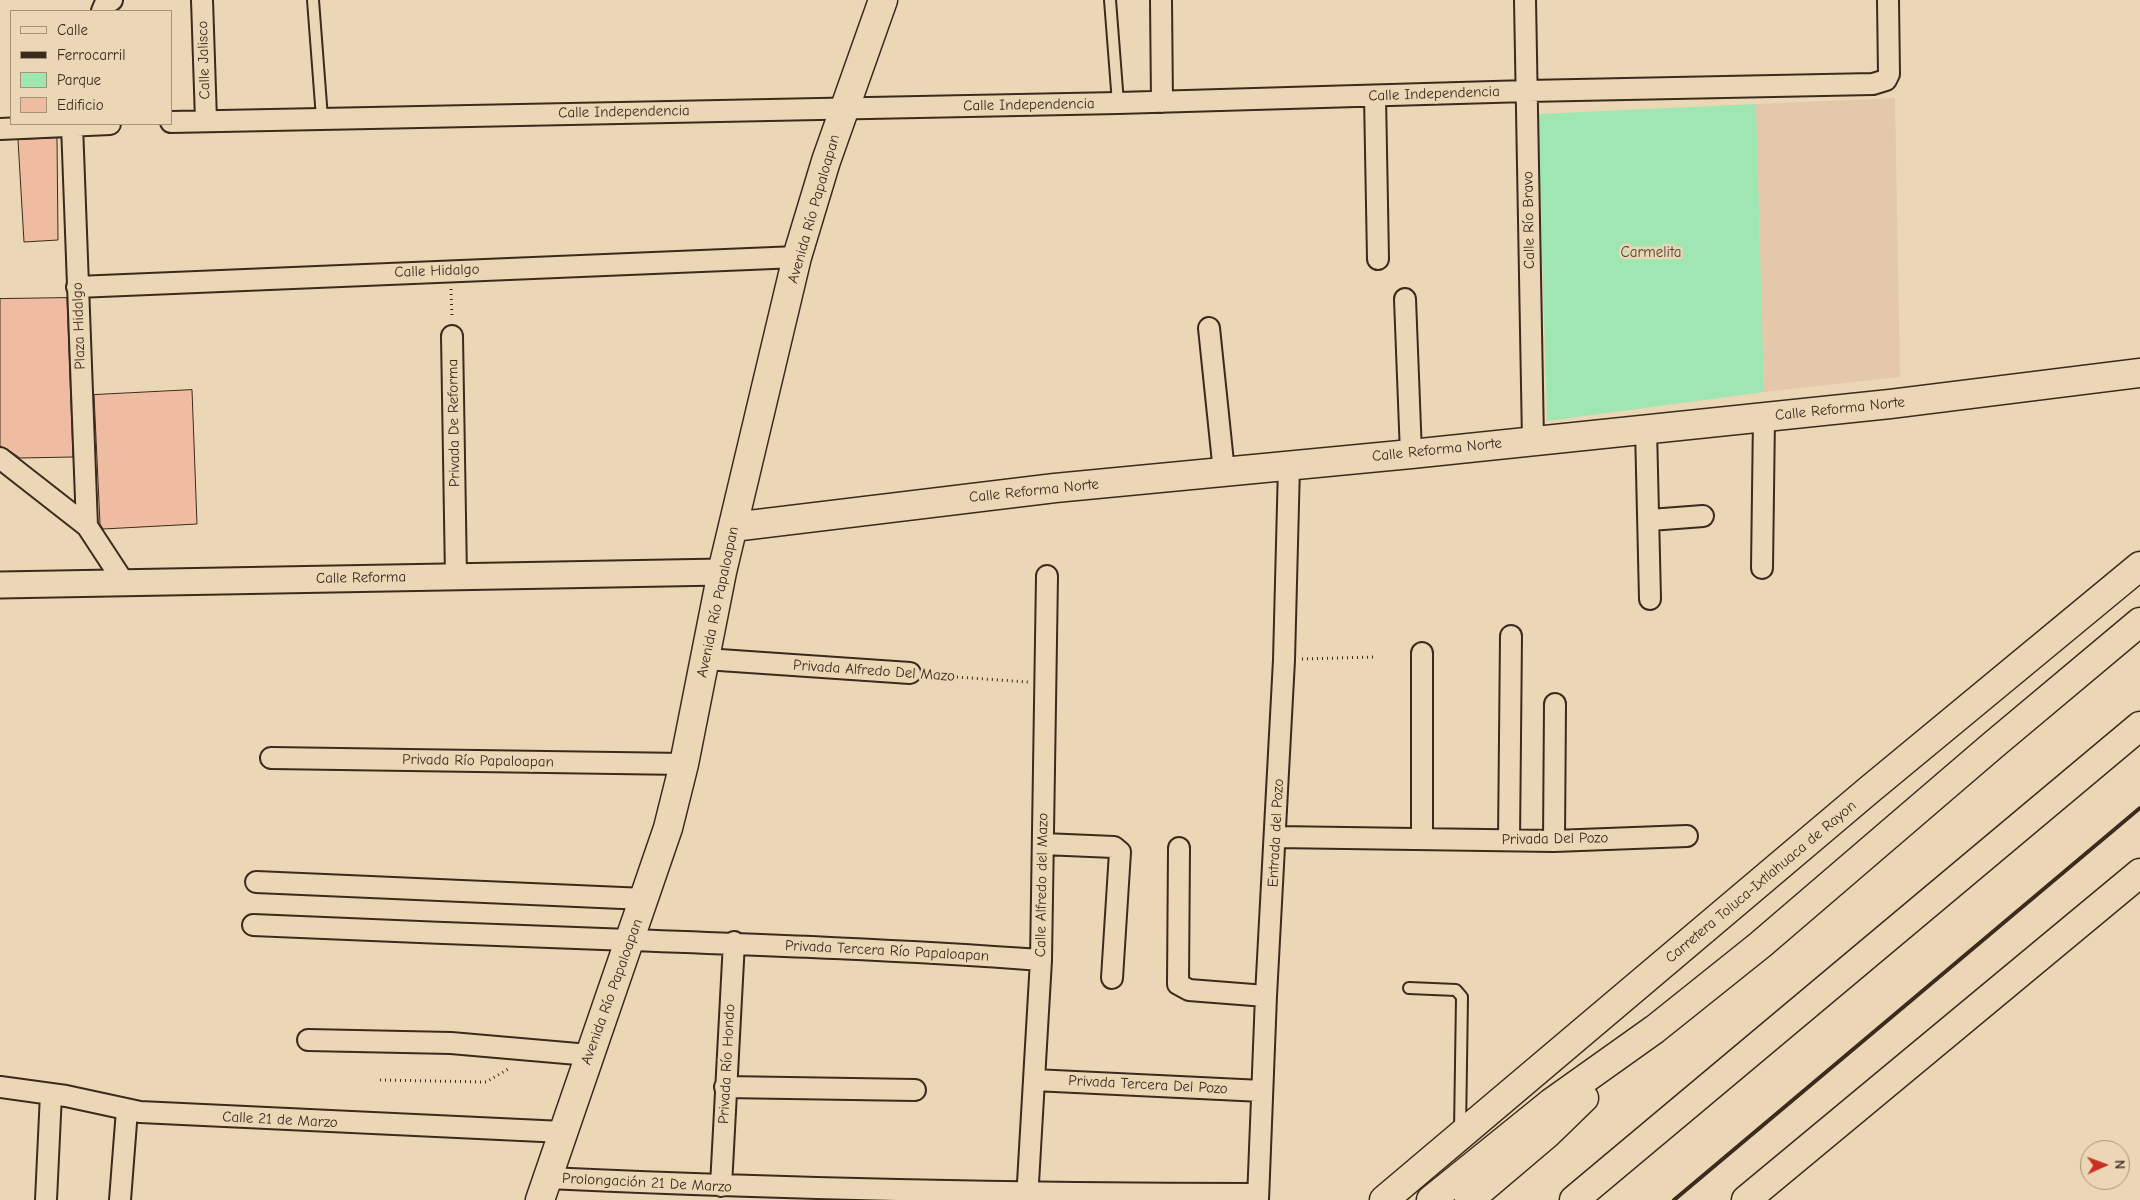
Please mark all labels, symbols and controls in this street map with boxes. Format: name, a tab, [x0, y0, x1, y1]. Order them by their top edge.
legend	[10, 10, 172, 125]
street label: Calle Jalisco	[194, 20, 214, 100]
text: Calle	[57, 21, 88, 39]
text: Ferrocarril	[57, 46, 125, 64]
text: Parque	[57, 71, 101, 89]
street label: Calle Independencia	[1368, 83, 1500, 105]
street label: Calle Independencia	[963, 95, 1095, 115]
text: Edificio	[57, 96, 104, 114]
street label: Calle Independencia	[558, 102, 690, 122]
street label: Avenida Río Papaloapan	[784, 132, 844, 286]
street label: Calle Río Bravo	[1519, 171, 1539, 269]
park label: Carmelita	[1620, 244, 1682, 262]
street label: Calle Hidalgo	[394, 261, 480, 281]
street label: Plaza Hidalgo	[68, 282, 90, 370]
street label: Privada De Reforma	[444, 359, 464, 487]
street label: Calle Reforma Norte	[1774, 393, 1906, 425]
street label: Calle Reforma Norte	[1371, 434, 1503, 466]
street label: Calle Reforma Norte	[968, 475, 1100, 507]
street label: Avenida Río Papaloapan	[693, 525, 743, 679]
street label: Calle Reforma	[316, 568, 406, 588]
street label: Privada Alfredo Del Mazo	[793, 656, 955, 686]
street label: Privada Río Papaloapan	[402, 751, 554, 771]
street label: Entrada del Pozo	[1264, 778, 1288, 888]
street label: Carretera Toluca-Ixtlahuaca de Rayon	[1662, 797, 1860, 967]
street label: Calle Alfredo del Mazo	[1032, 813, 1052, 957]
street label: Privada Del Pozo	[1501, 829, 1609, 849]
street label: Avenida Río Papaloapan	[577, 917, 647, 1067]
street label: Privada Tercera Río Papaloapan	[784, 937, 990, 965]
street label: Privada Río Hondo	[715, 1003, 739, 1125]
street label: Privada Tercera Del Pozo	[1068, 1072, 1228, 1098]
street label: Calle 21 de Marzo	[222, 1108, 338, 1132]
north arrow	[2080, 1140, 2130, 1190]
text: N	[2111, 1160, 2128, 1169]
street label: Prolongación 21 De Marzo	[562, 1170, 732, 1196]

